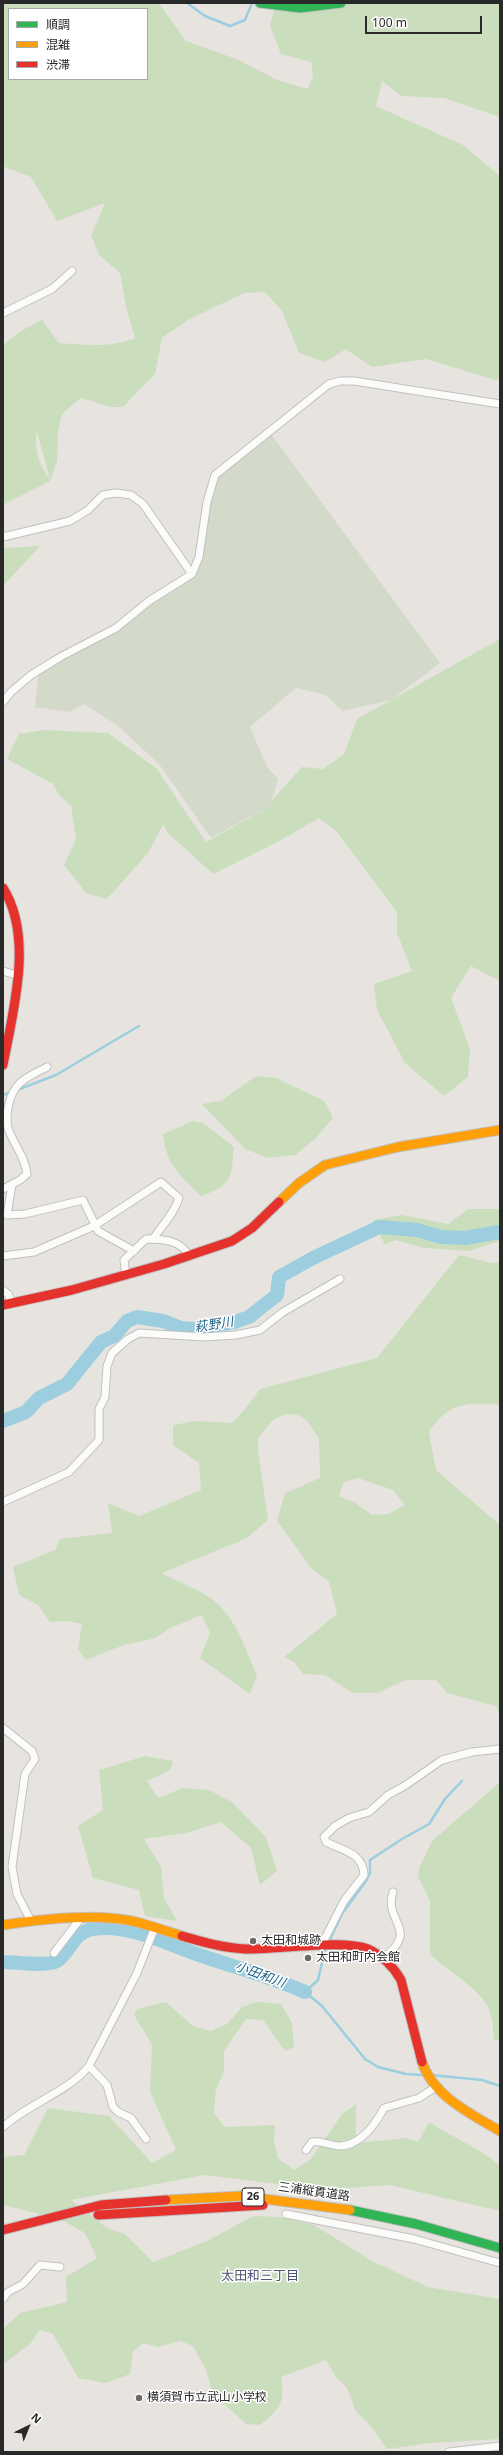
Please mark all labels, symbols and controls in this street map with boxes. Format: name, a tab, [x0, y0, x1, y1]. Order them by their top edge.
legend	[8, 8, 148, 80]
scale bar	[367, 8, 484, 34]
text: 100 m	[372, 14, 407, 31]
text: 順調	[46, 16, 70, 33]
text: 混雑	[46, 36, 70, 53]
text: 渋滞	[46, 56, 70, 73]
water label: 萩野川	[194, 1314, 234, 1336]
place label: 太田和城跡	[261, 1934, 321, 1948]
marker: 太田和城跡	[248, 1936, 258, 1946]
place label: 太田和町内会館	[316, 1951, 400, 1965]
marker: 太田和町内会館	[303, 1953, 313, 1963]
water label: 小田和川	[233, 1959, 287, 1991]
street label: 三浦縦貫道路	[277, 2180, 351, 2204]
road number: 26	[242, 2188, 264, 2206]
district label: 太田和三丁目	[221, 2268, 299, 2284]
place label: 横須賀市立武山小学校	[147, 2391, 267, 2405]
marker: 横須賀市立武山小学校	[134, 2393, 144, 2403]
north arrow	[8, 2407, 48, 2447]
text: N	[28, 2409, 45, 2426]

